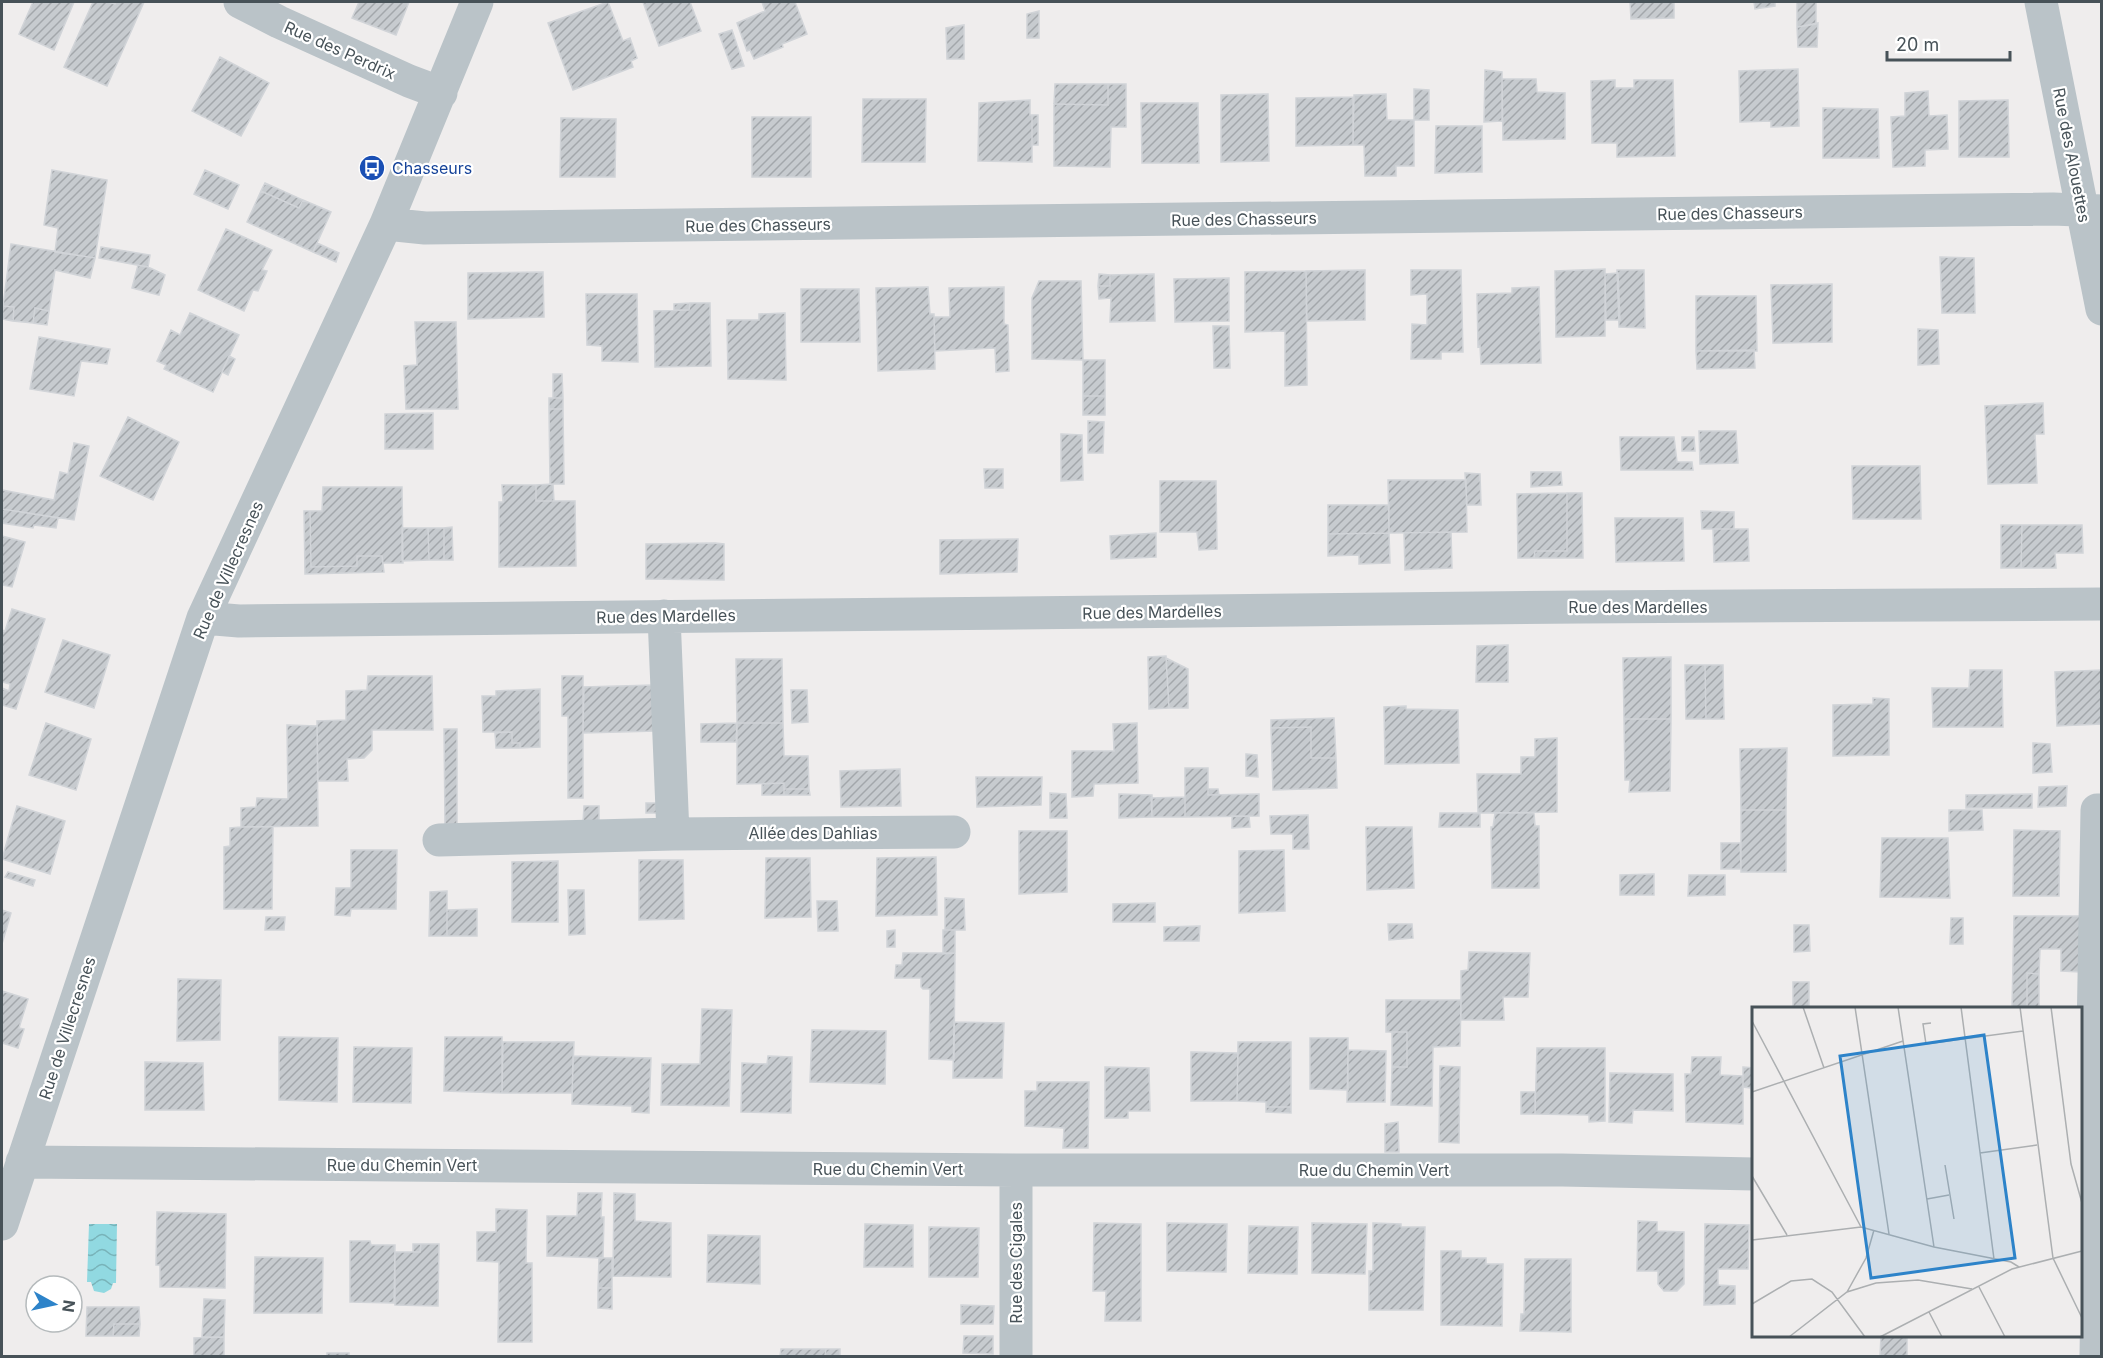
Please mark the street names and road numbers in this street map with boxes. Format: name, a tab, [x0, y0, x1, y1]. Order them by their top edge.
street label: Rue des Perdrix	[281, 17, 399, 84]
street label: Rue des Alouettes	[2049, 86, 2095, 224]
street label: Rue des Chasseurs	[1657, 202, 1803, 224]
street label: Rue des Chasseurs	[1171, 208, 1317, 230]
street label: Rue des Chasseurs	[685, 214, 831, 236]
street label: Rue de Villecresnes	[189, 498, 267, 642]
street label: Rue des Mardelles	[1568, 597, 1708, 617]
street label: Rue des Mardelles	[1082, 601, 1222, 623]
street label: Rue des Mardelles	[596, 605, 736, 627]
street label: Allée des Dahlias	[748, 823, 878, 843]
street label: Rue de Villecresnes	[34, 954, 100, 1102]
street label: Rue du Chemin Vert	[327, 1155, 477, 1175]
street label: Rue du Chemin Vert	[813, 1159, 963, 1179]
street label: Rue du Chemin Vert	[1299, 1160, 1449, 1180]
street label: Rue des Cigales	[1006, 1202, 1026, 1324]

